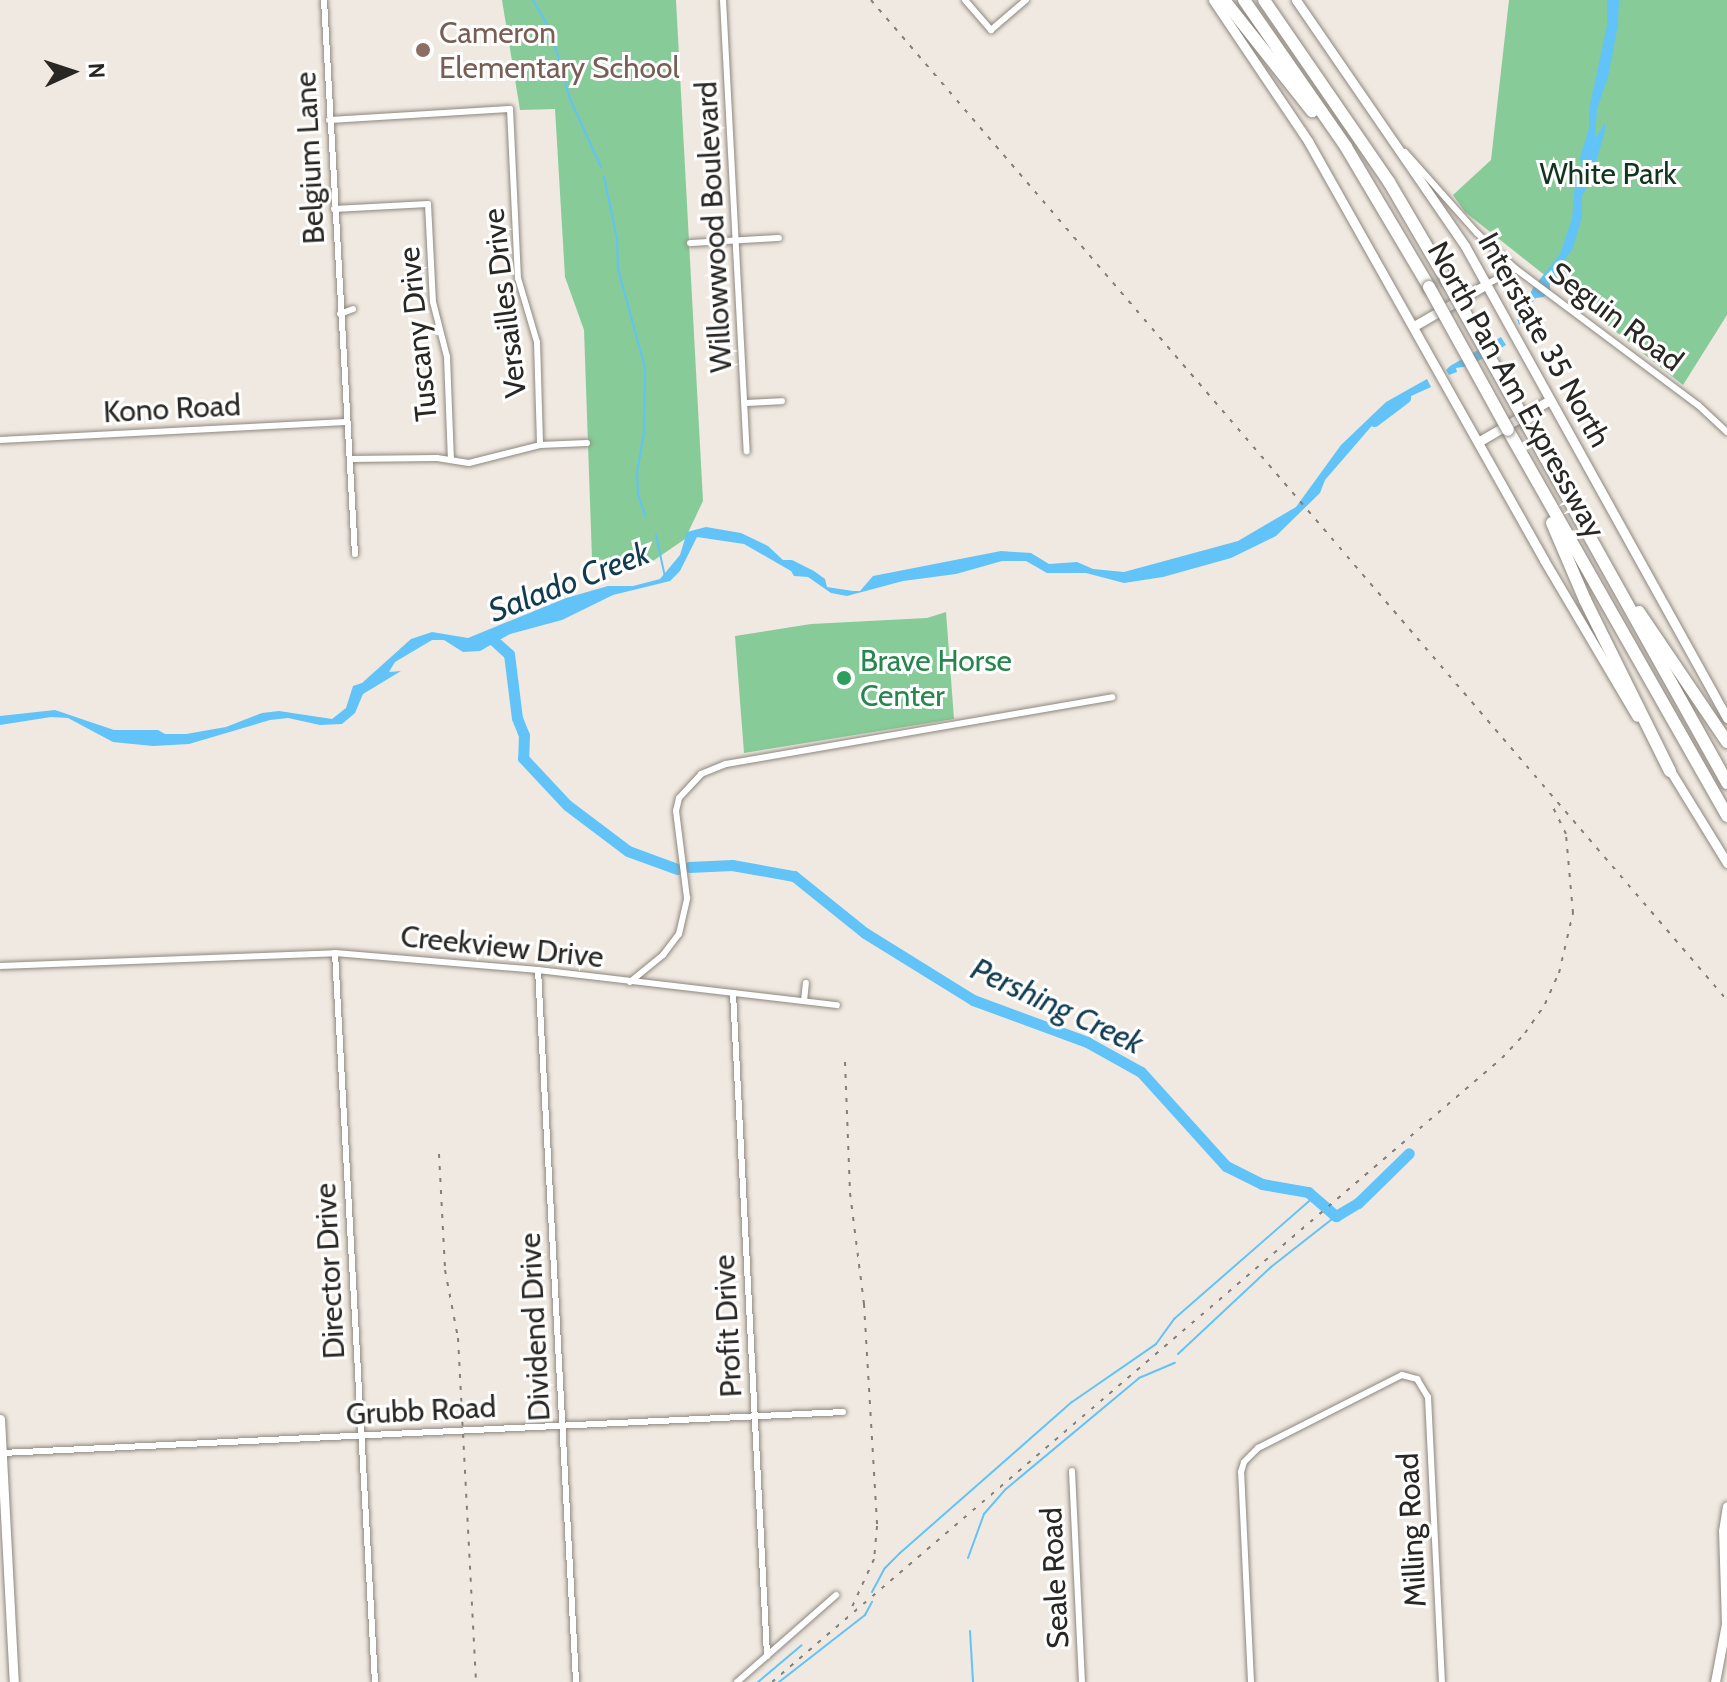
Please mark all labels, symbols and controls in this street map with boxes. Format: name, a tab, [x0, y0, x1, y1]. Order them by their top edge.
place label: Cameron Elementary School	[439, 15, 679, 86]
north arrow	[32, 32, 112, 112]
marker: Cameron Elementary School	[414, 41, 432, 59]
text: N	[83, 62, 110, 79]
street label: Belgium Lane	[288, 71, 332, 245]
street label: Willowwood Boulevard	[688, 80, 740, 374]
park label: White Park	[1539, 156, 1677, 192]
street label: Versailles Drive	[476, 206, 534, 400]
street label: Interstate 35 North	[1470, 226, 1618, 454]
street label: North Pan Am Expressway	[1419, 235, 1613, 545]
street label: Tuscany Drive	[391, 245, 445, 423]
street label: Seguin Road	[1542, 255, 1690, 379]
street label: Kono Road	[102, 387, 242, 431]
water label: Salado Creek	[483, 534, 655, 630]
place label: Brave Horse Center	[860, 643, 1012, 714]
marker: Brave Horse Center	[835, 669, 853, 687]
street label: Creekview Drive	[399, 918, 605, 976]
water label: Pershing Creek	[965, 949, 1149, 1063]
street label: Director Drive	[307, 1182, 353, 1360]
street label: Dividend Drive	[512, 1232, 558, 1422]
street label: Profit Drive	[706, 1254, 750, 1398]
street label: Grubb Road	[345, 1389, 497, 1433]
street label: Milling Road	[1390, 1452, 1434, 1608]
street label: Seale Road	[1033, 1506, 1077, 1650]

